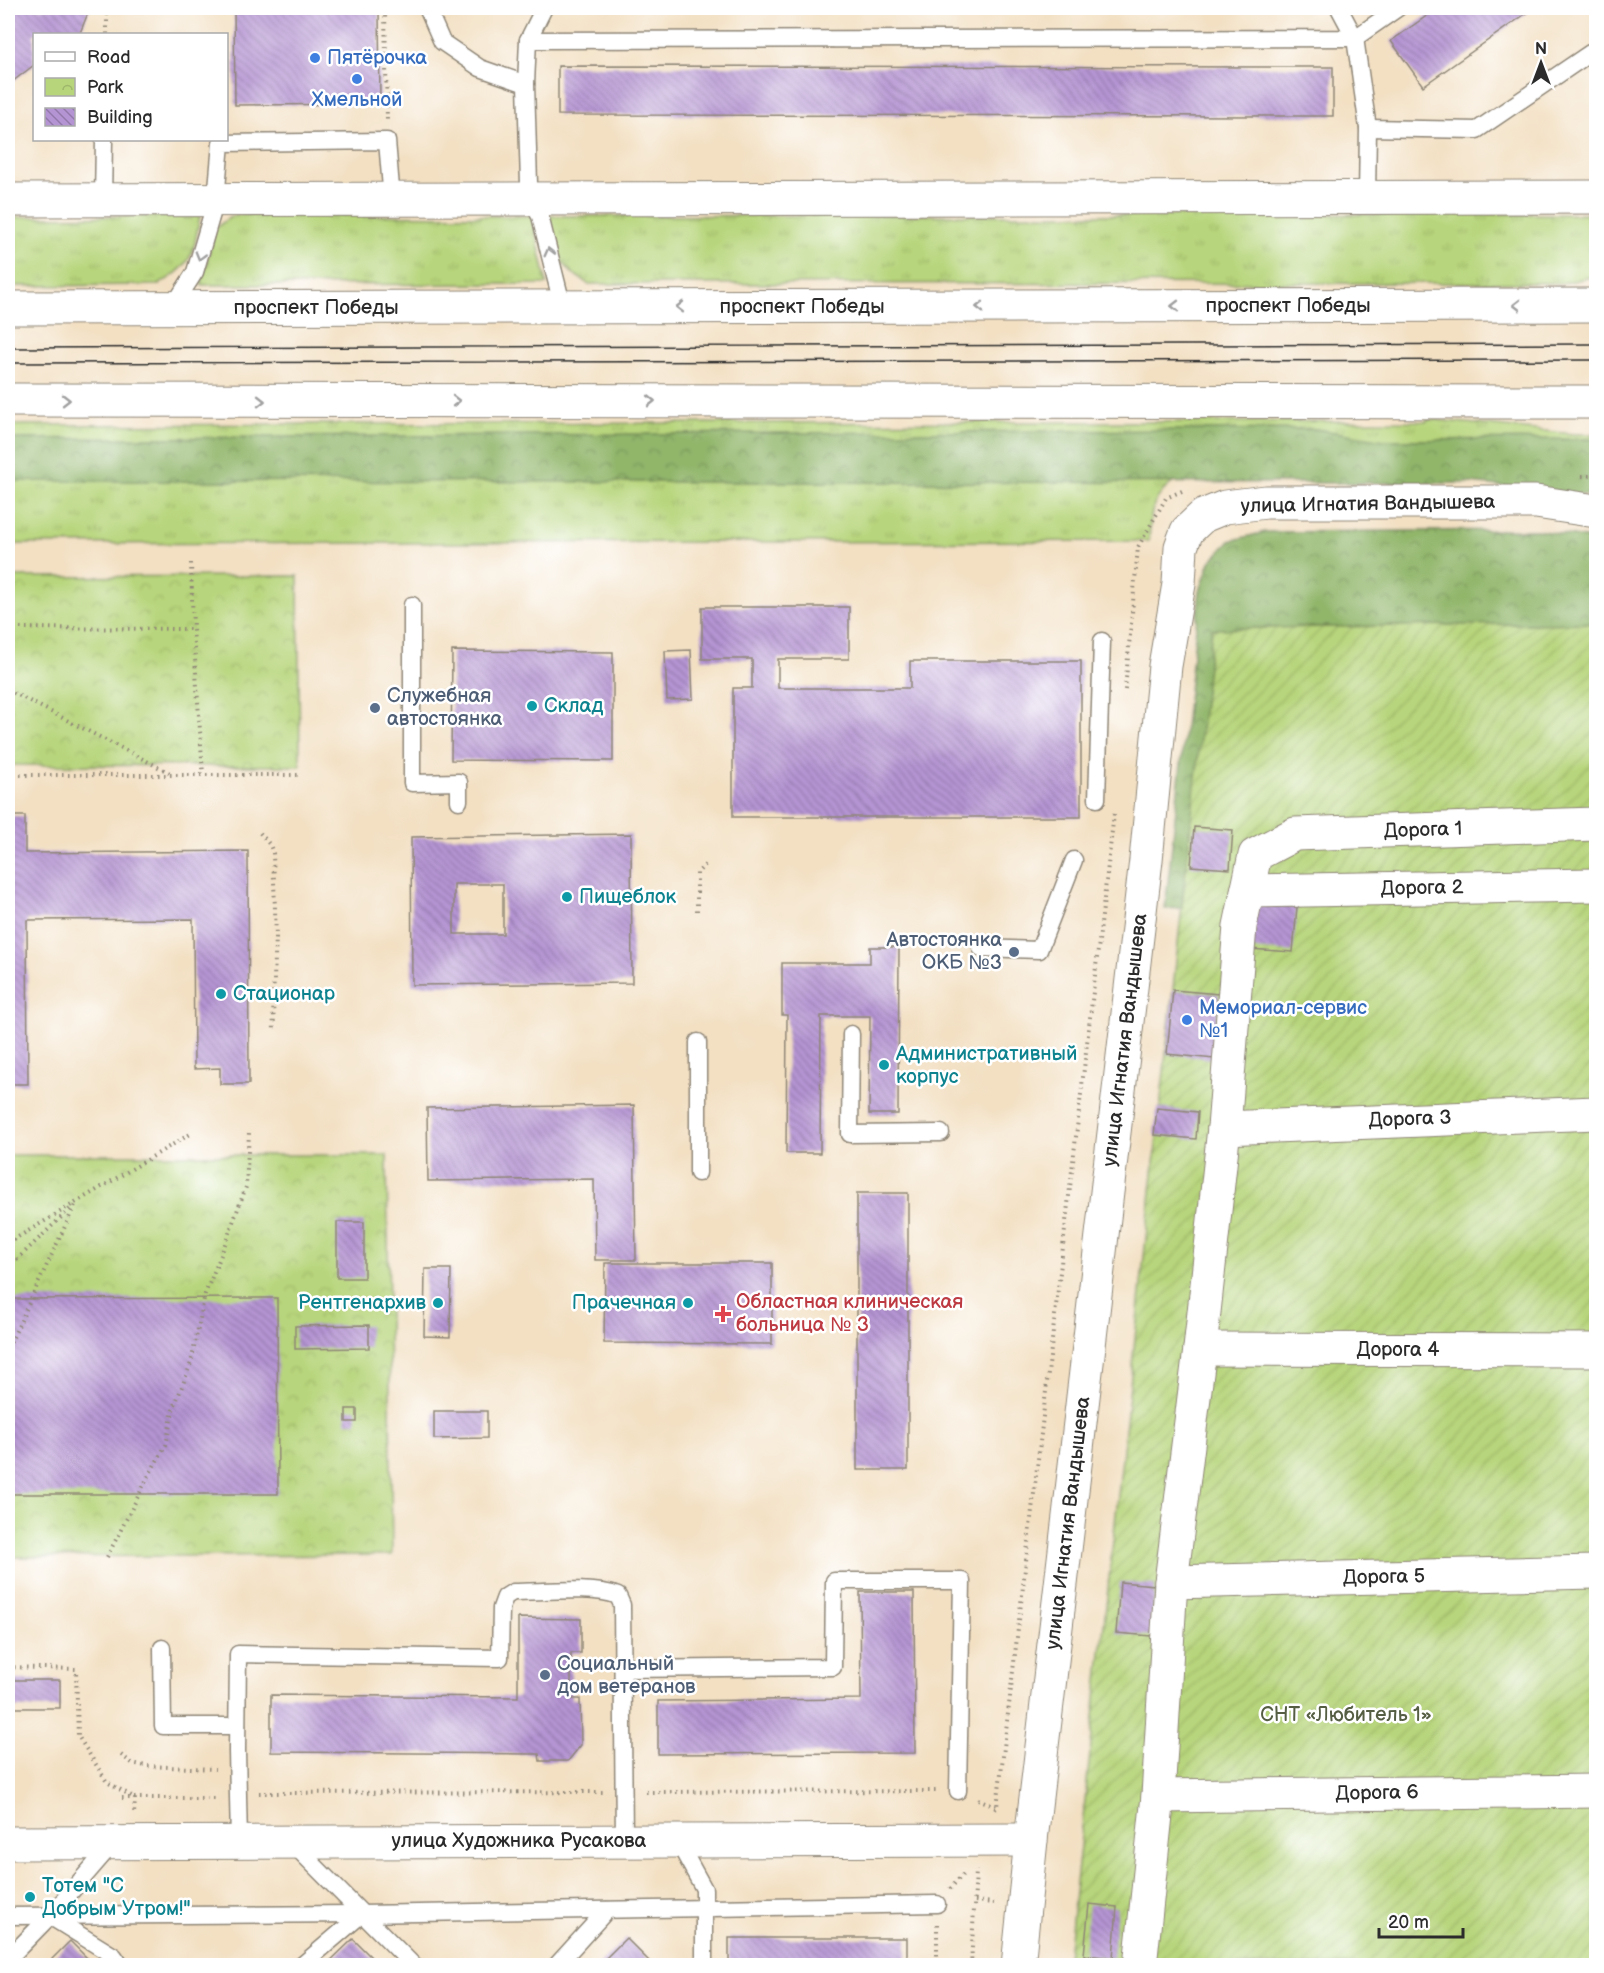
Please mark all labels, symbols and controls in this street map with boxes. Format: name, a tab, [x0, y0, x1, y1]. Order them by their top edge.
legend	[33, 33, 228, 141]
north arrow	[1511, 33, 1571, 93]
text: N	[1535, 40, 1547, 59]
place label: Пятёрочка	[327, 46, 427, 70]
text: Road	[87, 47, 131, 68]
marker: Пятёрочка	[308, 51, 322, 65]
marker: Хмельной	[350, 72, 364, 86]
text: Park	[87, 77, 123, 98]
place label: Хмельной	[312, 88, 402, 112]
text: Building	[87, 107, 153, 128]
one-way arrow	[543, 248, 556, 258]
one-way arrow	[194, 251, 207, 261]
street label: проспект Победы	[1205, 294, 1371, 318]
street label: проспект Победы	[719, 295, 885, 319]
street label: проспект Победы	[233, 296, 399, 320]
one-way arrow	[1513, 299, 1522, 311]
one-way arrow	[976, 300, 985, 313]
one-way arrow	[1171, 300, 1180, 312]
one-way arrow	[676, 301, 685, 313]
one-way arrow	[61, 394, 70, 406]
one-way arrow	[256, 395, 265, 407]
one-way arrow	[451, 395, 460, 407]
one-way arrow	[646, 395, 655, 407]
street label: улица Игнатия Вандышева	[1240, 490, 1496, 518]
place label: Служебная автостоянка	[387, 684, 502, 731]
place label: Склад	[544, 694, 604, 718]
marker: Склад	[525, 699, 539, 713]
marker: Служебная автостоянка	[368, 701, 382, 715]
street label: Дорога 1	[1383, 817, 1463, 843]
street label: Дорога 2	[1380, 875, 1464, 901]
place label: Пищеблок	[579, 885, 676, 909]
marker: Пищеблок	[560, 890, 574, 904]
street label: улица Игнатия Вандышева	[1098, 912, 1152, 1168]
place label: Автостоянка ОКБ №3	[885, 928, 1002, 975]
marker: Автостоянка ОКБ №3	[1007, 945, 1021, 959]
place label: Стационар	[233, 982, 336, 1006]
marker: Стационар	[214, 987, 228, 1001]
place label: Мемориал-сервис №1	[1199, 996, 1367, 1043]
marker: Мемориал-сервис №1	[1180, 1013, 1194, 1027]
place label: Административный корпус	[895, 1042, 1077, 1089]
marker: Административный корпус	[877, 1058, 891, 1072]
street label: Дорога 3	[1368, 1106, 1452, 1132]
place label: Областная клиническая больница № 3	[736, 1290, 963, 1337]
place label: Рентгенархив	[298, 1291, 427, 1315]
place label: Прачечная	[572, 1291, 676, 1315]
marker: Рентгенархив	[431, 1296, 445, 1310]
marker: Прачечная	[681, 1296, 695, 1310]
marker: Областная клиническая больница № 3	[714, 1305, 732, 1323]
street label: Дорога 4	[1356, 1338, 1440, 1362]
street label: улица Игнатия Вандышева	[1041, 1395, 1095, 1651]
street label: Дорога 5	[1343, 1564, 1425, 1590]
place label: Социальный дом ветеранов	[557, 1652, 696, 1699]
marker: Социальный дом ветеранов	[538, 1668, 552, 1682]
park label: СНТ «Любитель 1»	[1260, 1703, 1432, 1727]
street label: Дорога 6	[1335, 1780, 1419, 1806]
street label: улица Художника Русакова	[392, 1829, 647, 1853]
place label: Тотем "С Добрым Утром!"	[42, 1874, 191, 1921]
marker: Тотем "С Добрым Утром!"	[23, 1890, 37, 1904]
scale bar	[1379, 1901, 1463, 1939]
text: 20 m	[1388, 1912, 1429, 1933]

